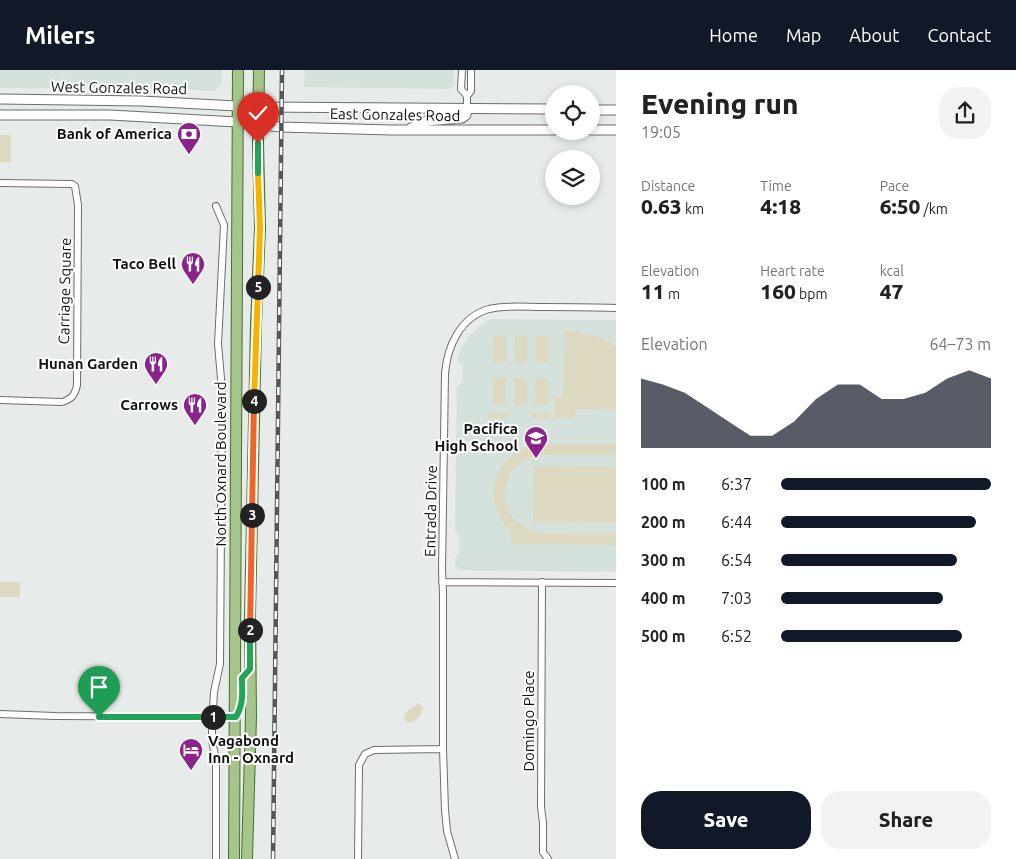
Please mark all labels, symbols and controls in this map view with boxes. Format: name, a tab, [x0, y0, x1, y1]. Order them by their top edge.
text: Milers	[25, 22, 95, 49]
text: Home	[709, 25, 758, 45]
text: Map	[786, 25, 821, 45]
text: About	[849, 25, 899, 45]
text: Contact	[927, 25, 991, 45]
street label: West Gonzales Road	[51, 78, 187, 97]
map controls	[545, 85, 600, 205]
button: locate	[545, 85, 600, 140]
button: share	[939, 87, 991, 139]
text: Evening run	[641, 88, 799, 119]
pin	[237, 92, 279, 143]
icon: check	[244, 99, 272, 127]
street label: East Gonzales Road	[330, 105, 460, 124]
bank icon: Bank of America	[176, 121, 202, 155]
text: 19:05	[641, 123, 681, 141]
place label: Bank of America	[57, 125, 172, 142]
button: layers	[545, 150, 600, 205]
text: Distance	[641, 178, 695, 194]
text: Time	[760, 178, 792, 194]
text: Pace	[880, 178, 909, 194]
text: 0.63	[641, 194, 682, 218]
text: 4:18	[760, 194, 801, 218]
text: 6:50	[880, 194, 920, 218]
text: km	[682, 201, 704, 217]
text: /km	[920, 201, 948, 217]
street label: Carriage Square	[55, 237, 74, 345]
restaurant icon: Taco Bell	[180, 251, 206, 285]
place label: Taco Bell	[113, 255, 176, 272]
text: Elevation	[641, 263, 699, 279]
text: Heart rate	[760, 263, 825, 279]
text: kcal	[880, 263, 904, 279]
pin: 5	[246, 274, 270, 300]
text: 5	[255, 279, 262, 295]
text: 11	[641, 279, 665, 303]
text: 160	[760, 279, 796, 303]
text: 47	[880, 279, 903, 303]
text: m	[665, 286, 680, 302]
text: bpm	[796, 286, 828, 302]
text: Elevation	[641, 335, 708, 353]
text: 64–73 m	[929, 335, 991, 353]
restaurant icon: Hunan Garden	[143, 351, 169, 385]
place label: Hunan Garden	[38, 355, 138, 372]
street label: North Oxnard Boulevard	[212, 382, 229, 546]
pin: 4	[242, 388, 266, 414]
restaurant icon: Carrows	[182, 392, 208, 426]
text: 4	[251, 393, 258, 409]
place label: Carrows	[120, 396, 178, 413]
place label: Pacifica High School	[435, 420, 518, 454]
school or university icon: Pacifica High School	[523, 425, 549, 459]
street label: Entrada Drive	[421, 465, 440, 557]
text: 100 m	[641, 475, 686, 493]
text: 6:37	[721, 475, 752, 493]
pin: 3	[240, 502, 264, 528]
text: 3	[249, 507, 256, 523]
text: 200 m	[641, 513, 686, 531]
text: 6:44	[721, 513, 752, 531]
text: 300 m	[641, 551, 686, 569]
text: 6:54	[721, 551, 752, 569]
text: 400 m	[641, 589, 686, 607]
text: 7:03	[721, 589, 752, 607]
pin: 2	[238, 618, 262, 642]
text: 2	[247, 622, 254, 638]
text: 500 m	[641, 627, 686, 645]
text: 6:52	[721, 627, 752, 645]
pin	[78, 666, 120, 717]
street label: Domingo Place	[520, 670, 537, 772]
icon: arrive	[85, 673, 113, 701]
pin: 1	[200, 704, 226, 730]
text: 1	[210, 709, 217, 725]
place label: Vagabond Inn - Oxnard	[208, 732, 294, 766]
hotel icon: Vagabond Inn - Oxnard	[178, 737, 204, 771]
button: Save	[641, 791, 811, 849]
button: Share	[821, 791, 991, 849]

